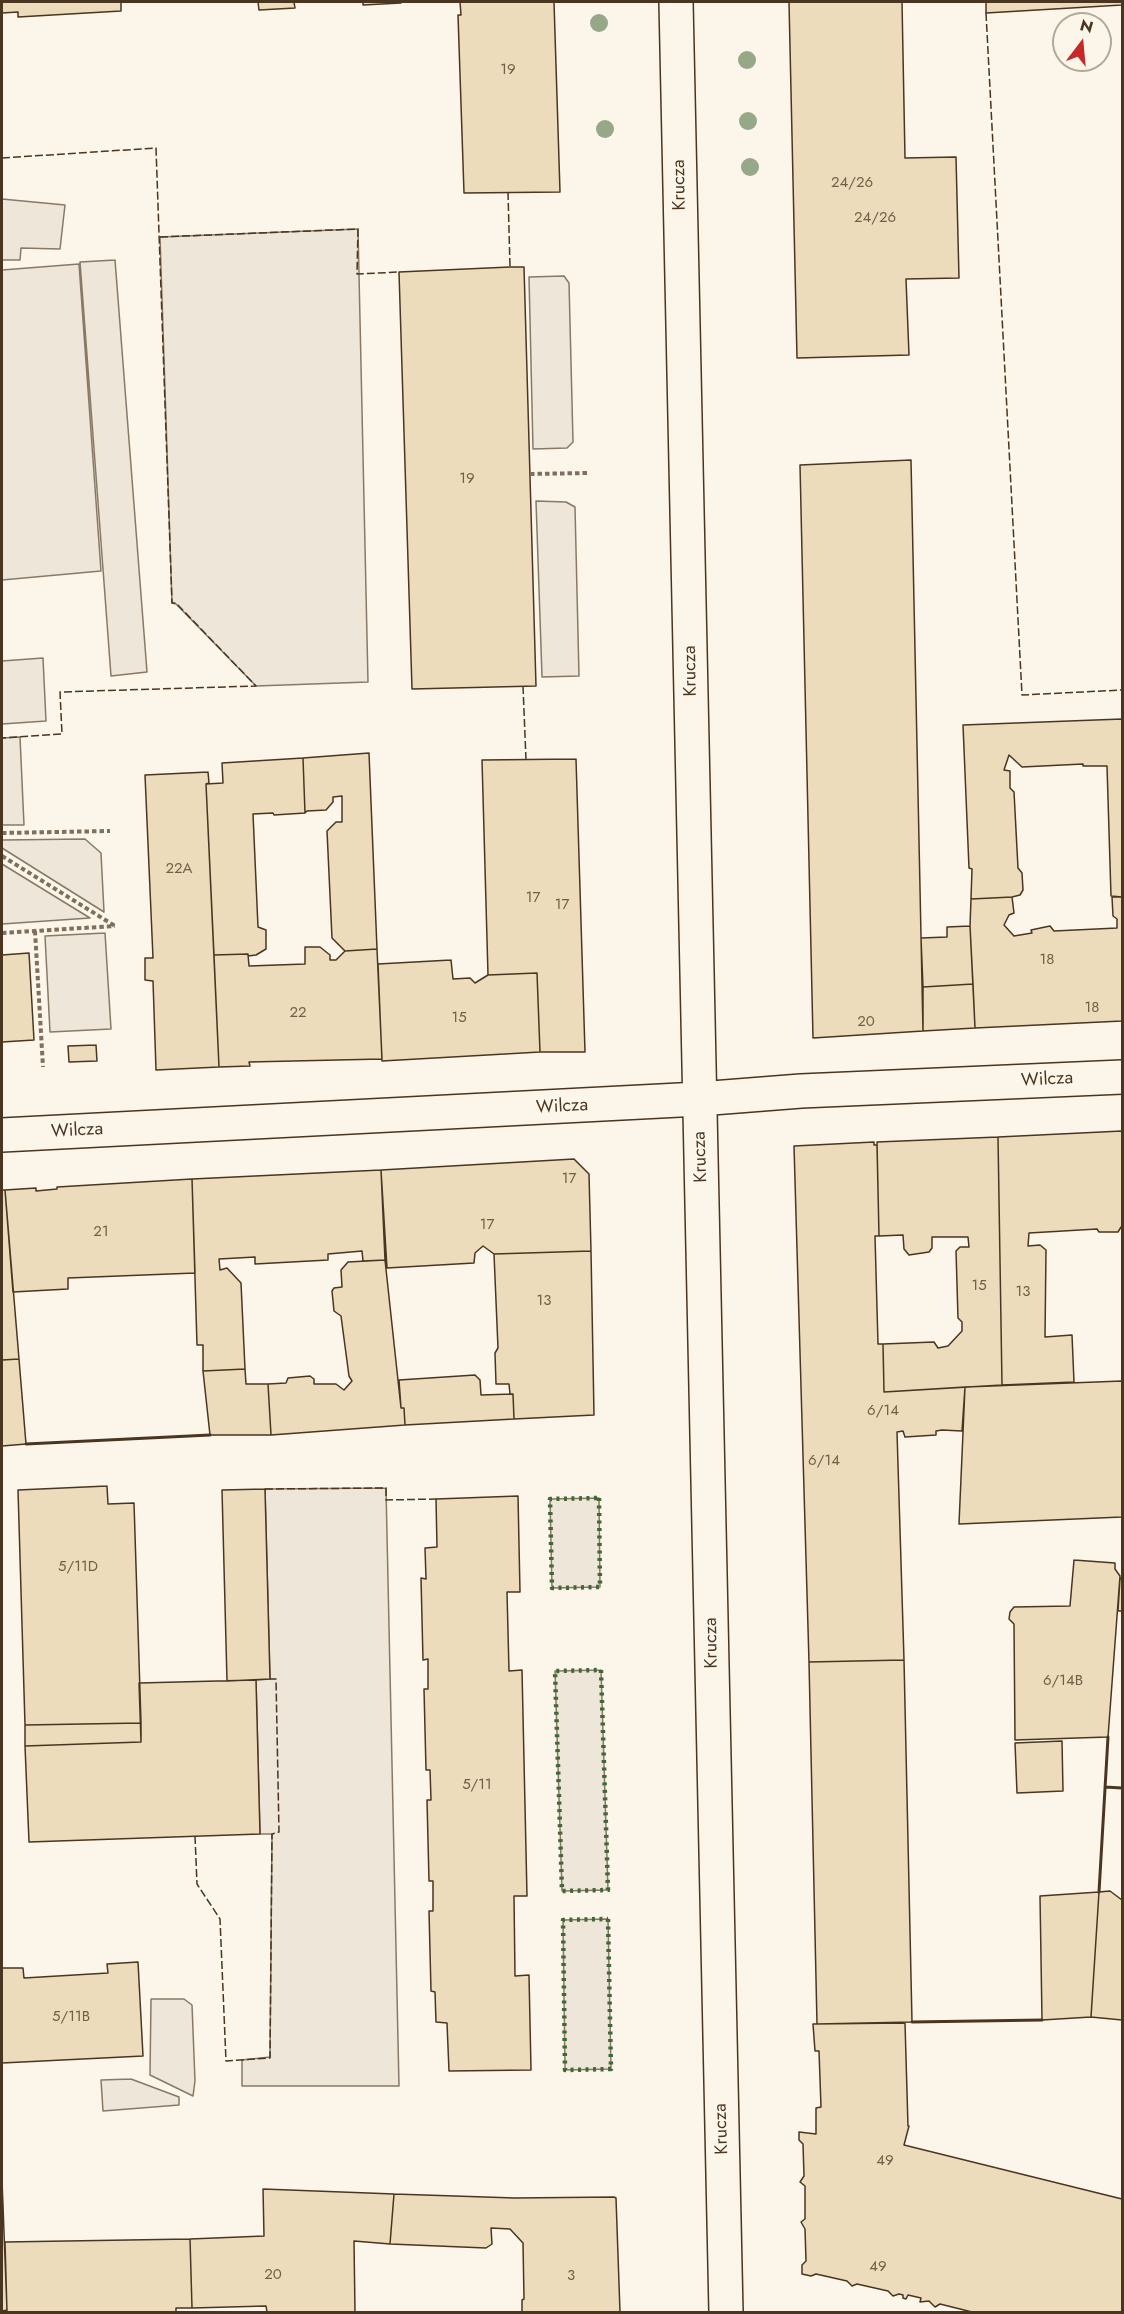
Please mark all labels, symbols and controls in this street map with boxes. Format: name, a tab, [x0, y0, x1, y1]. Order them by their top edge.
north arrow	[1052, 12, 1112, 72]
text: N	[1077, 13, 1096, 39]
house number: 19	[500, 61, 516, 79]
street label: Krucza	[669, 159, 691, 211]
house number: 24/26	[831, 174, 873, 192]
house number: 24/26	[854, 209, 896, 227]
house number: 19	[459, 470, 475, 488]
street label: Krucza	[680, 645, 702, 697]
house number: 22A	[166, 860, 192, 878]
house number: 17	[526, 889, 540, 907]
house number: 17	[555, 896, 569, 914]
house number: 18	[1040, 951, 1054, 969]
house number: 18	[1085, 999, 1099, 1017]
house number: 22	[289, 1004, 307, 1022]
house number: 15	[451, 1009, 467, 1027]
house number: 20	[857, 1013, 875, 1031]
street label: Wilcza	[1020, 1068, 1074, 1092]
street label: Wilcza	[535, 1095, 589, 1119]
street label: Wilcza	[50, 1119, 104, 1143]
street label: Krucza	[689, 1131, 713, 1183]
house number: 17	[562, 1170, 576, 1188]
house number: 17	[480, 1216, 494, 1234]
house number: 21	[93, 1223, 109, 1241]
house number: 15	[971, 1277, 987, 1295]
house number: 13	[1016, 1283, 1030, 1301]
house number: 13	[537, 1292, 551, 1310]
house number: 6/14	[867, 1402, 899, 1420]
house number: 6/14	[808, 1452, 840, 1470]
house number: 5/11D	[58, 1558, 98, 1576]
street label: Krucza	[701, 1617, 723, 1669]
house number: 6/14B	[1043, 1672, 1083, 1690]
house number: 5/11	[462, 1776, 492, 1794]
house number: 5/11B	[52, 2008, 90, 2026]
street label: Krucza	[710, 2103, 734, 2155]
house number: 49	[876, 2152, 894, 2170]
house number: 49	[869, 2258, 887, 2276]
house number: 20	[264, 2266, 282, 2284]
house number: 3	[567, 2267, 575, 2285]

